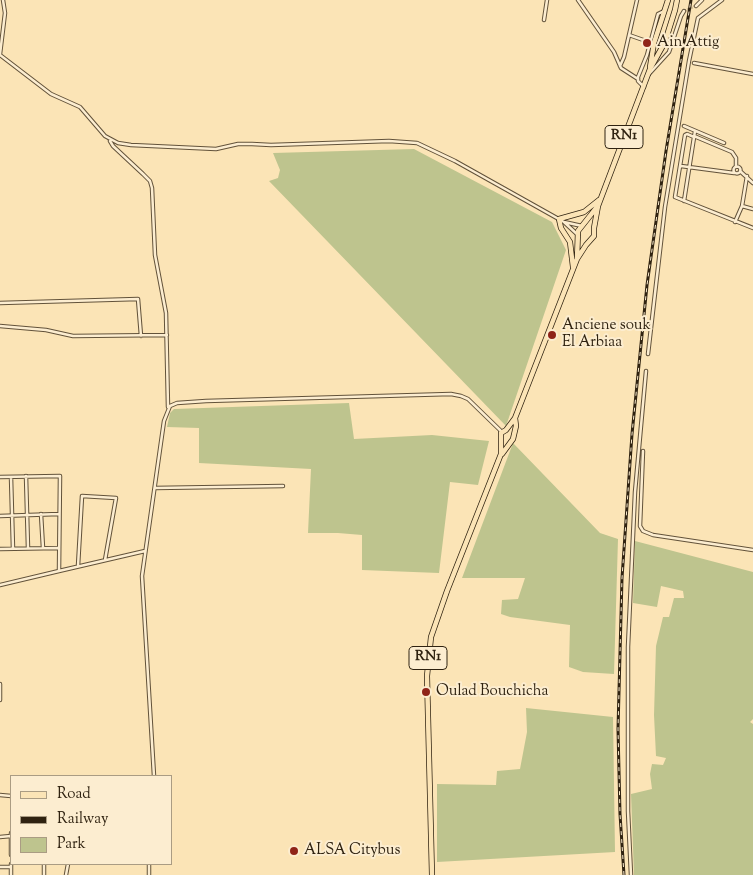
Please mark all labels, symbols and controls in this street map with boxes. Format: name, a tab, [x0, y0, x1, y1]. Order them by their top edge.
place label: Ain Attig	[657, 34, 719, 52]
marker: Ain Attig	[641, 37, 653, 49]
road number: RN1	[605, 125, 643, 148]
place label: Anciene souk El Arbiaa	[562, 317, 651, 352]
marker: Anciene souk El Arbiaa	[546, 329, 558, 341]
road number: RN1	[409, 646, 447, 670]
place label: Oulad Bouchicha	[436, 683, 548, 701]
marker: Oulad Bouchicha	[420, 686, 432, 698]
legend	[10, 775, 172, 865]
text: Road	[57, 784, 91, 805]
text: Railway	[57, 809, 108, 830]
text: Park	[57, 834, 86, 855]
place label: ALSA Citybus	[304, 842, 400, 860]
marker: ALSA Citybus	[288, 845, 300, 857]

